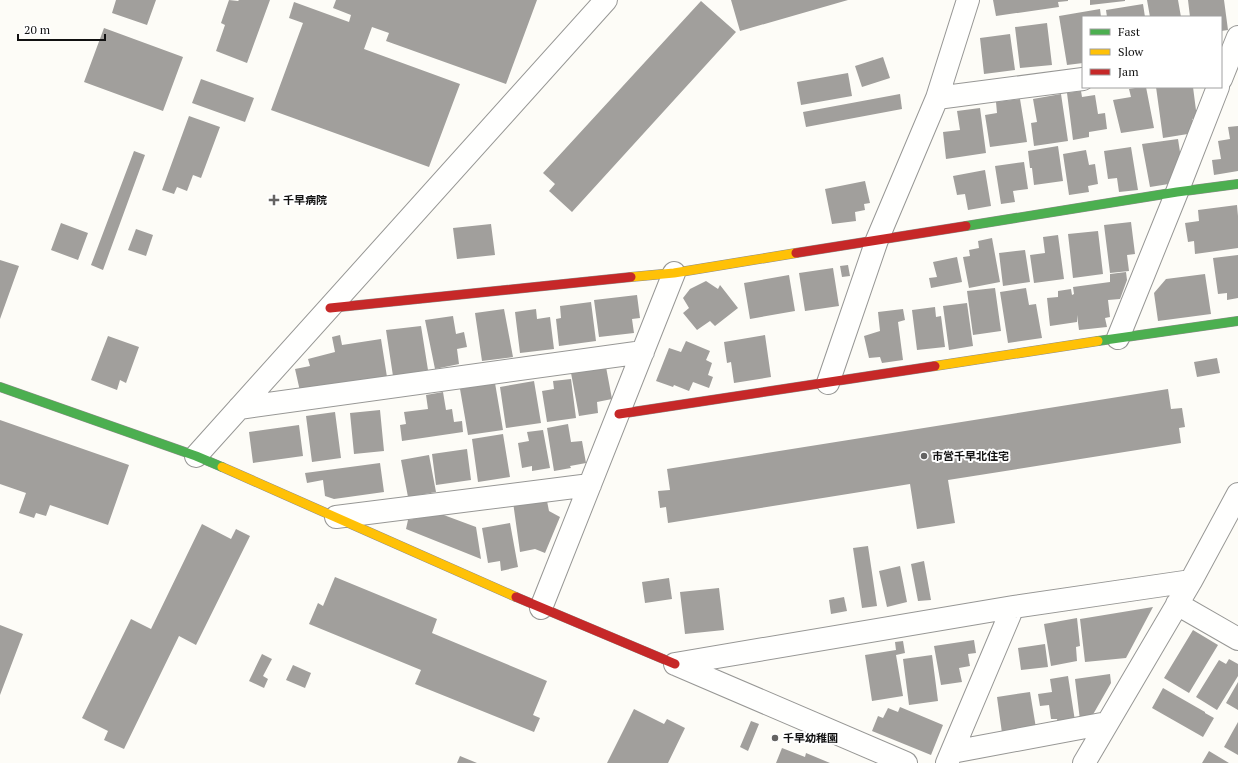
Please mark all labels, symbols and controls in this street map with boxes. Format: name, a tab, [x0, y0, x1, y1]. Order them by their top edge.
scale bar	[18, 16, 105, 42]
legend	[1082, 16, 1222, 88]
text: 20 m	[24, 22, 51, 37]
text: Fast	[1118, 24, 1141, 39]
text: Slow	[1118, 44, 1144, 59]
text: Jam	[1118, 64, 1139, 79]
place label: 千早病院	[283, 193, 327, 207]
marker: 千早病院	[268, 194, 280, 206]
place label: 市営千早北住宅	[932, 449, 1009, 463]
marker: 市営千早北住宅	[919, 451, 929, 461]
place label: 千早幼稚園	[783, 731, 838, 745]
marker: 千早幼稚園	[770, 733, 780, 743]

